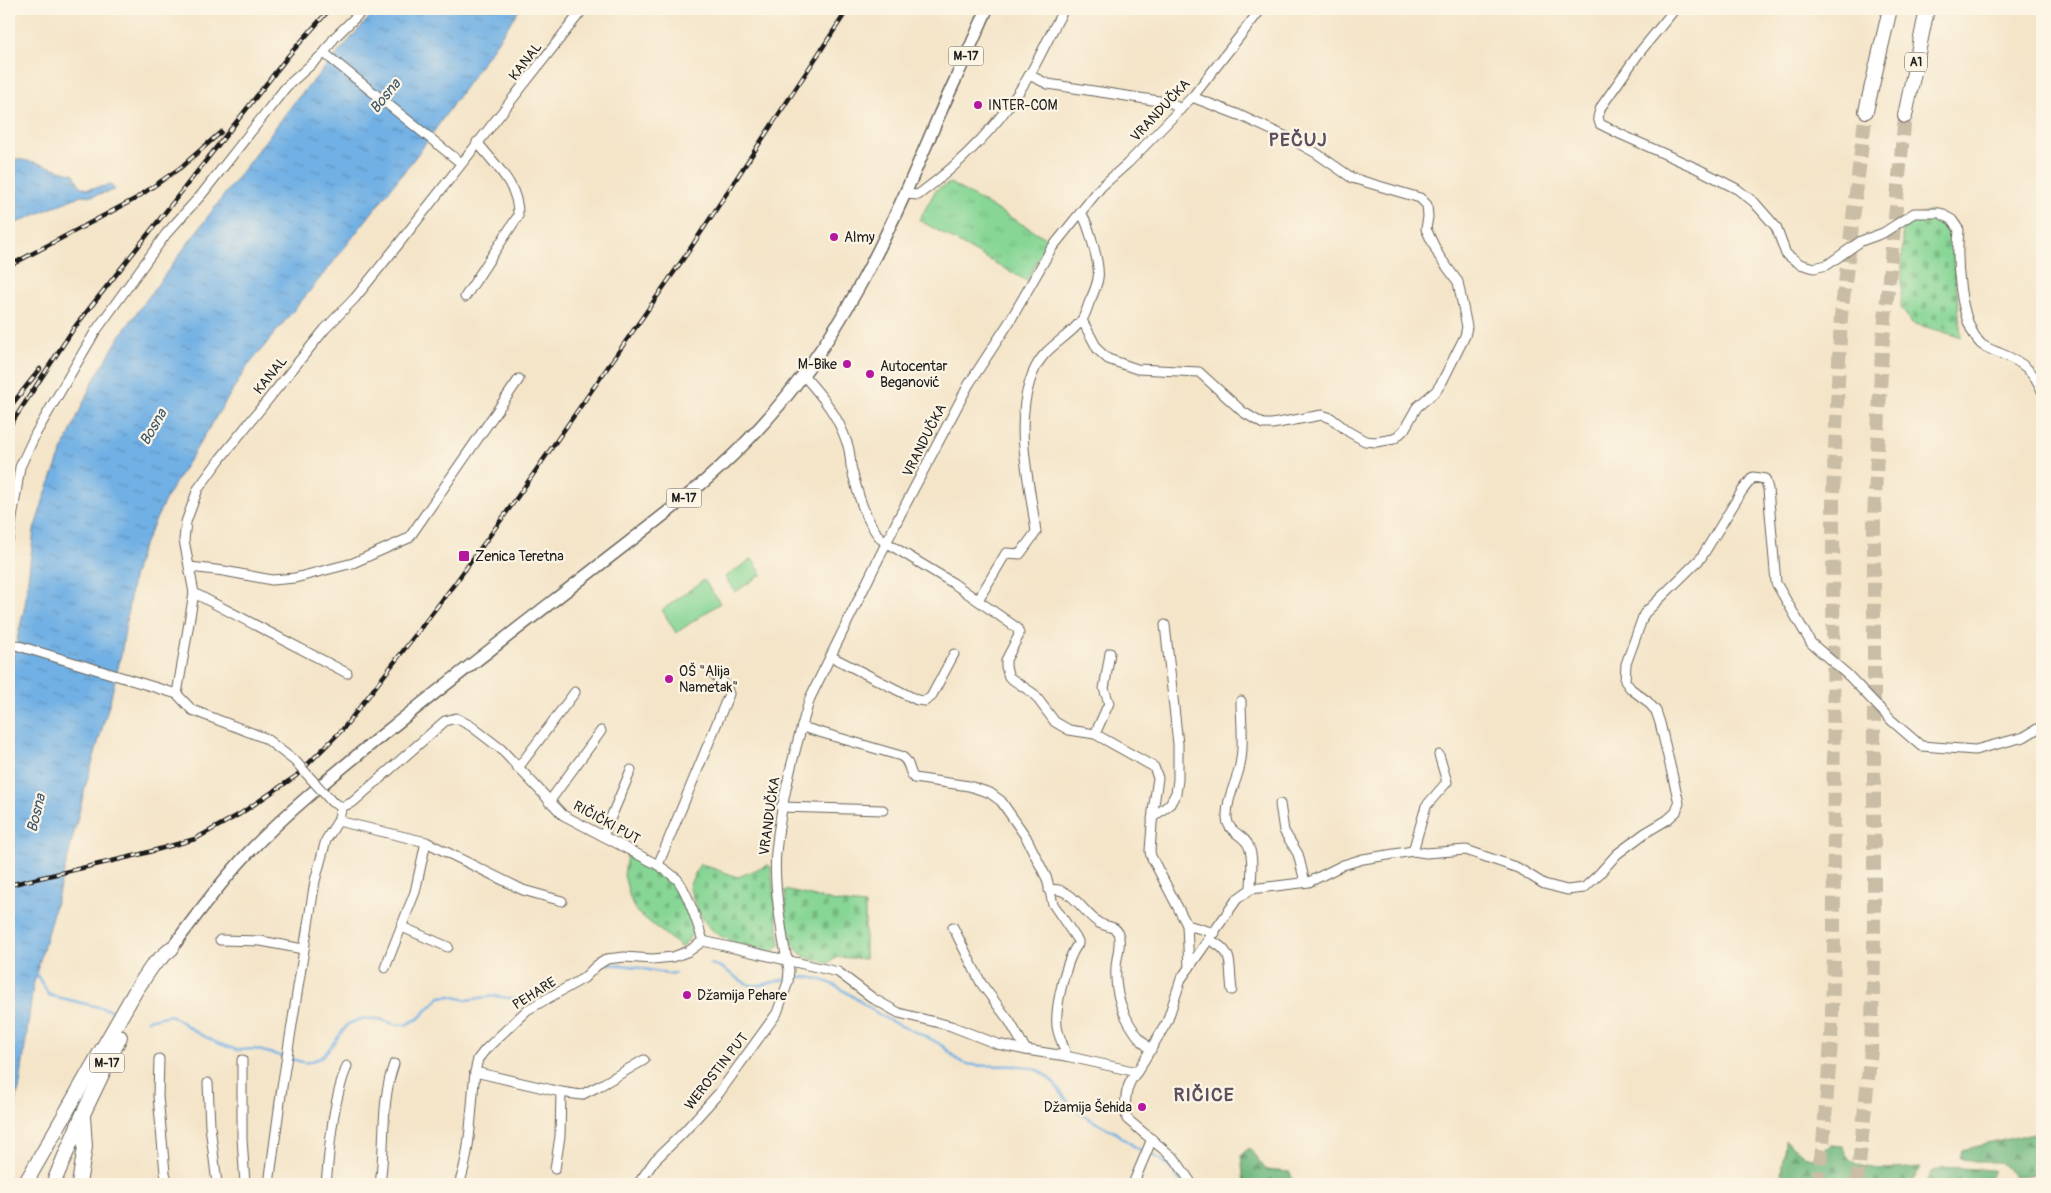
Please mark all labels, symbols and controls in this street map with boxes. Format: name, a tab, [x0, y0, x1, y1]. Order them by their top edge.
street label: KANAL	[505, 39, 546, 84]
road number: M-17	[948, 46, 984, 66]
road number: A1	[1905, 52, 1927, 72]
water label: Bosna	[366, 74, 406, 117]
street label: VRANDUČKA	[1126, 75, 1194, 145]
place label: INTER-COM	[988, 97, 1058, 114]
marker: INTER-COM	[972, 99, 984, 111]
district label: PEČUJ	[1269, 128, 1327, 152]
place label: Almy	[844, 229, 875, 246]
marker: Almy	[828, 231, 840, 243]
street label: KANAL	[250, 353, 291, 398]
place label: M-Bike	[798, 356, 837, 373]
marker: M-Bike	[841, 358, 853, 370]
place label: Autocentar Beganović	[880, 358, 947, 391]
marker: Autocentar Beganović	[864, 368, 876, 380]
street label: VRANDUČKA	[898, 401, 950, 479]
water label: Bosna	[136, 405, 172, 449]
road number: M-17	[666, 488, 702, 508]
place label: Zenica Teretna	[475, 548, 564, 565]
marker: Zenica Teretna	[457, 549, 471, 563]
place label: OŠ "Alija Nametak"	[679, 662, 738, 696]
marker: OŠ "Alija Nametak"	[663, 673, 675, 685]
street label: VRANDUČKA	[755, 775, 783, 857]
water label: Bosna	[23, 791, 51, 834]
street label: RIČIČKI PUT	[570, 796, 644, 848]
street label: PEHARE	[509, 973, 559, 1013]
place label: Džamija Pehare	[697, 987, 787, 1004]
marker: Džamija Pehare	[681, 989, 693, 1001]
street label: WEROSTIN PUT	[681, 1029, 752, 1113]
road number: M-17	[90, 1054, 124, 1072]
district label: RIČICE	[1173, 1083, 1235, 1107]
place label: Džamija Šehida	[1044, 1098, 1132, 1116]
marker: Džamija Šehida	[1136, 1101, 1148, 1113]

